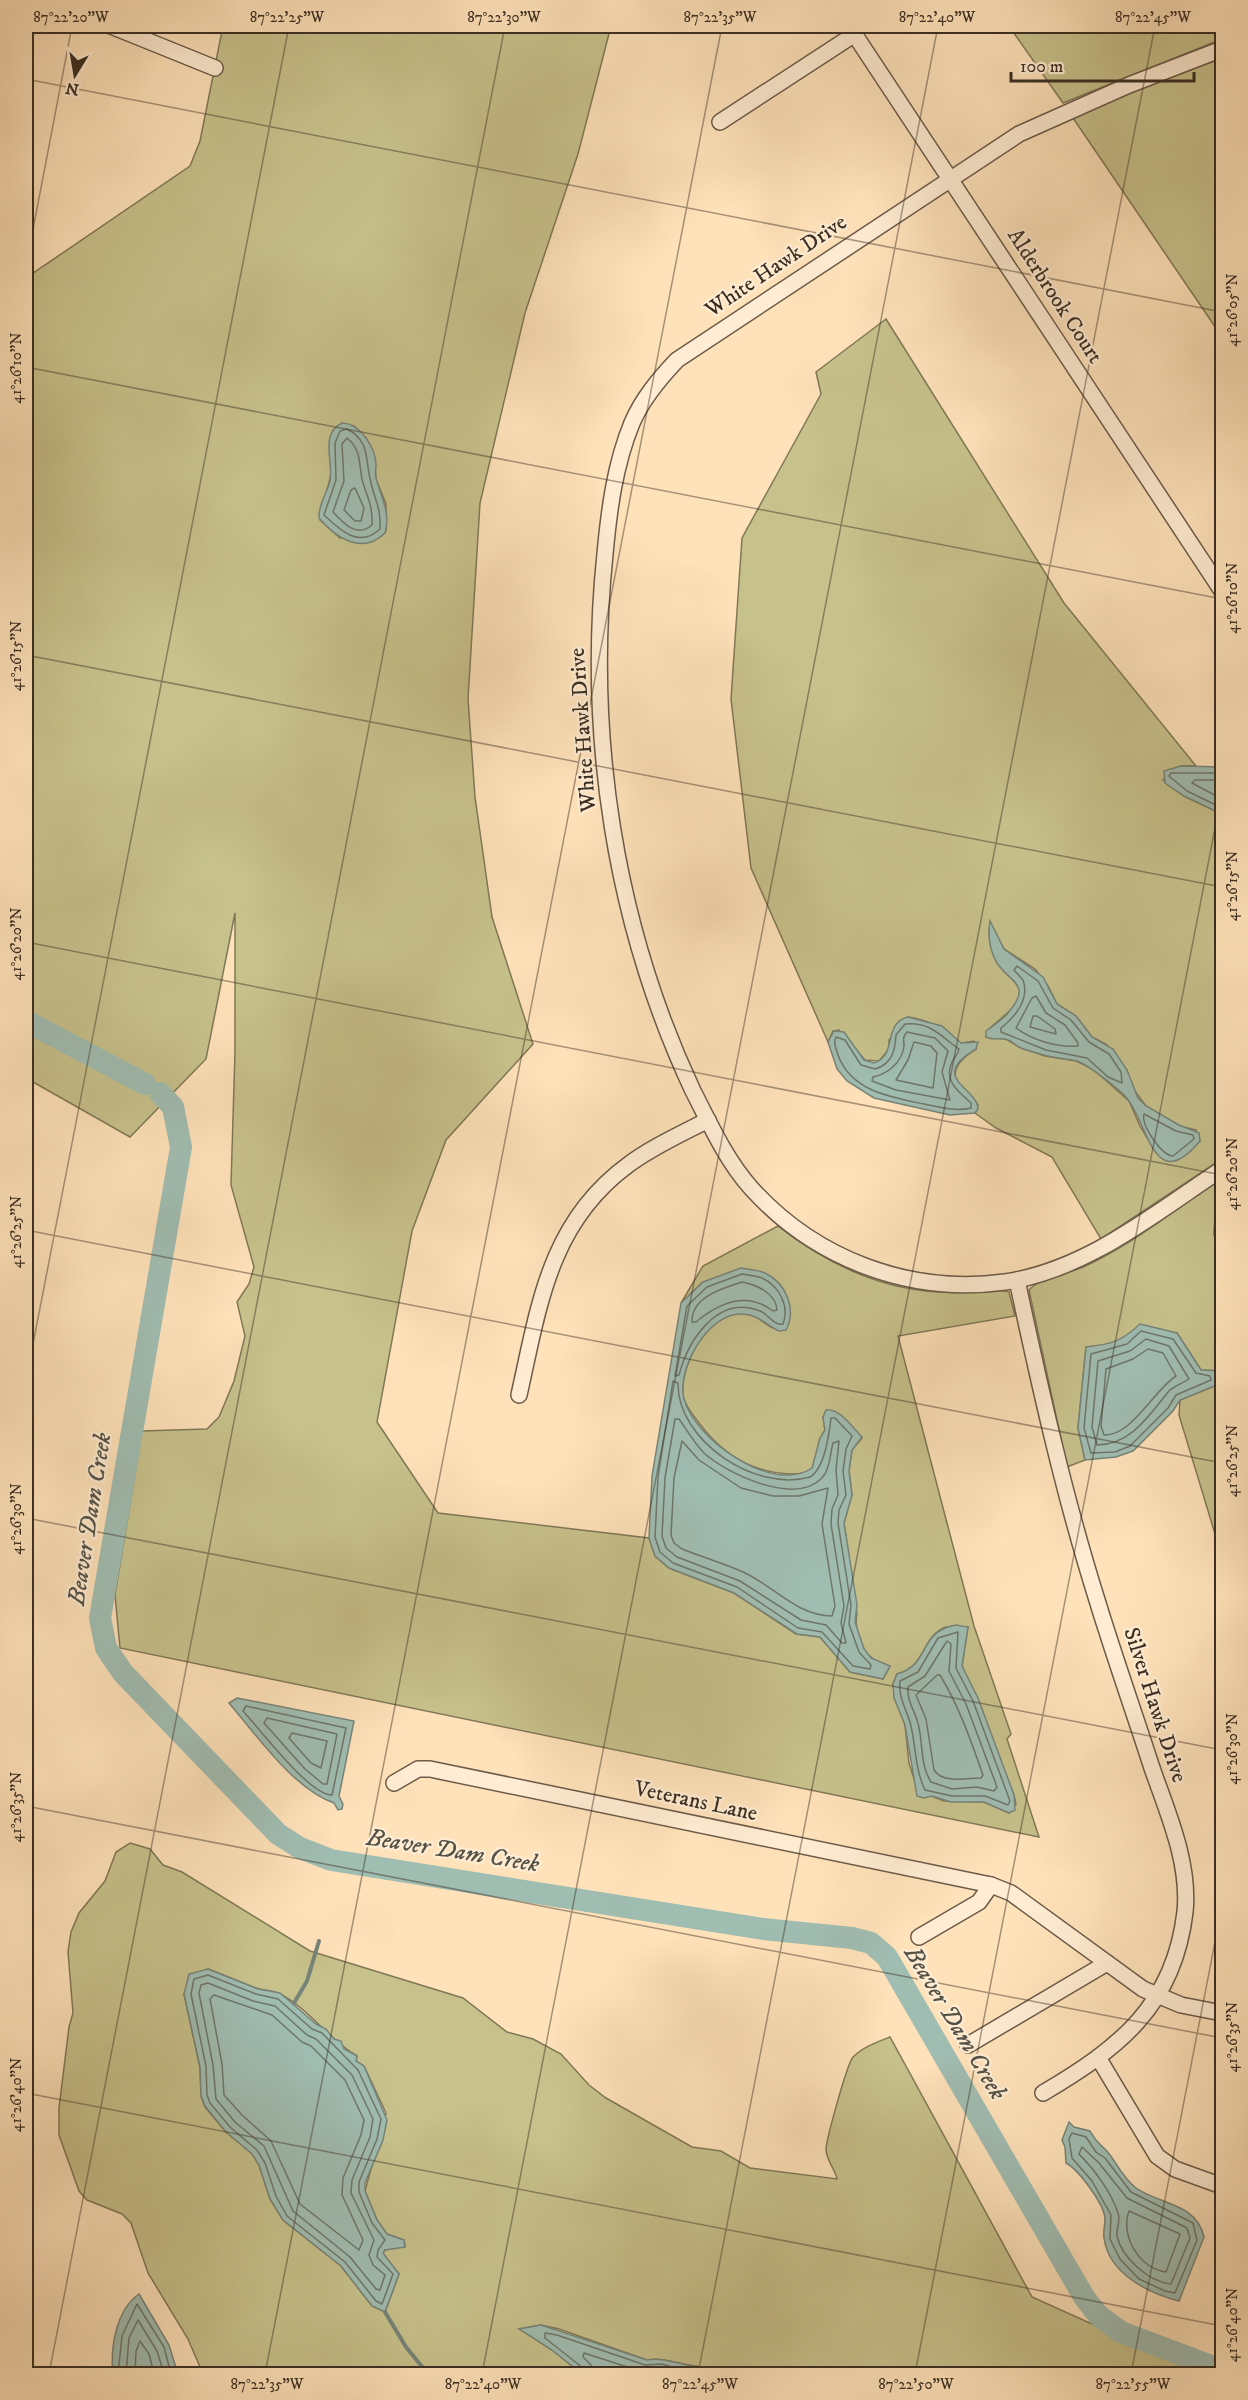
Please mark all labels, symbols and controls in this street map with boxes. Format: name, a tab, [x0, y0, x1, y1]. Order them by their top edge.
text: 87°22'20"W	[33, 8, 109, 27]
text: 87°22'25"W	[250, 8, 325, 27]
text: 87°22'30"W	[467, 8, 541, 27]
text: 87°22'35"W	[683, 8, 757, 27]
text: 87°22'40"W	[899, 8, 976, 27]
text: 87°22'45"W	[1115, 8, 1191, 27]
north arrow	[45, 45, 105, 105]
scale bar	[1011, 45, 1194, 83]
text: 100 m	[1020, 56, 1063, 78]
text: N	[64, 78, 81, 100]
street label: White Hawk Drive	[699, 209, 852, 324]
street label: Alderbrook Court	[1001, 223, 1109, 369]
text: 41°26'05"N	[1223, 273, 1242, 347]
text: 41°26'10"N	[7, 332, 26, 404]
text: 41°26'10"N	[1223, 562, 1242, 634]
text: 41°26'15"N	[7, 621, 26, 691]
street label: White Hawk Drive	[564, 647, 602, 814]
text: 41°26'15"N	[1223, 851, 1242, 921]
text: 41°26'20"N	[7, 907, 26, 981]
text: 41°26'20"N	[1223, 1137, 1242, 1211]
text: 41°26'25"N	[7, 1196, 26, 1268]
text: 41°26'25"N	[1223, 1425, 1242, 1497]
water label: Beaver Dam Creek	[61, 1431, 118, 1608]
text: 41°26'30"N	[7, 1483, 26, 1555]
street label: Silver Hawk Drive	[1117, 1624, 1193, 1786]
text: 41°26'30"N	[1223, 1713, 1242, 1785]
text: 41°26'35"N	[7, 1772, 26, 1842]
street label: Veterans Lane	[631, 1775, 760, 1827]
water label: Beaver Dam Creek	[364, 1822, 541, 1879]
water label: Beaver Dam Creek	[897, 1940, 1013, 2105]
text: 41°26'35"N	[1223, 2002, 1242, 2072]
text: 41°26'40"N	[7, 2058, 26, 2132]
text: 41°26'40"N	[1223, 2288, 1242, 2362]
text: 87°22'35"W	[230, 2375, 304, 2394]
text: 87°22'40"W	[445, 2375, 522, 2394]
text: 87°22'45"W	[662, 2375, 738, 2394]
text: 87°22'50"W	[878, 2375, 954, 2394]
text: 87°22'55"W	[1096, 2375, 1171, 2394]

